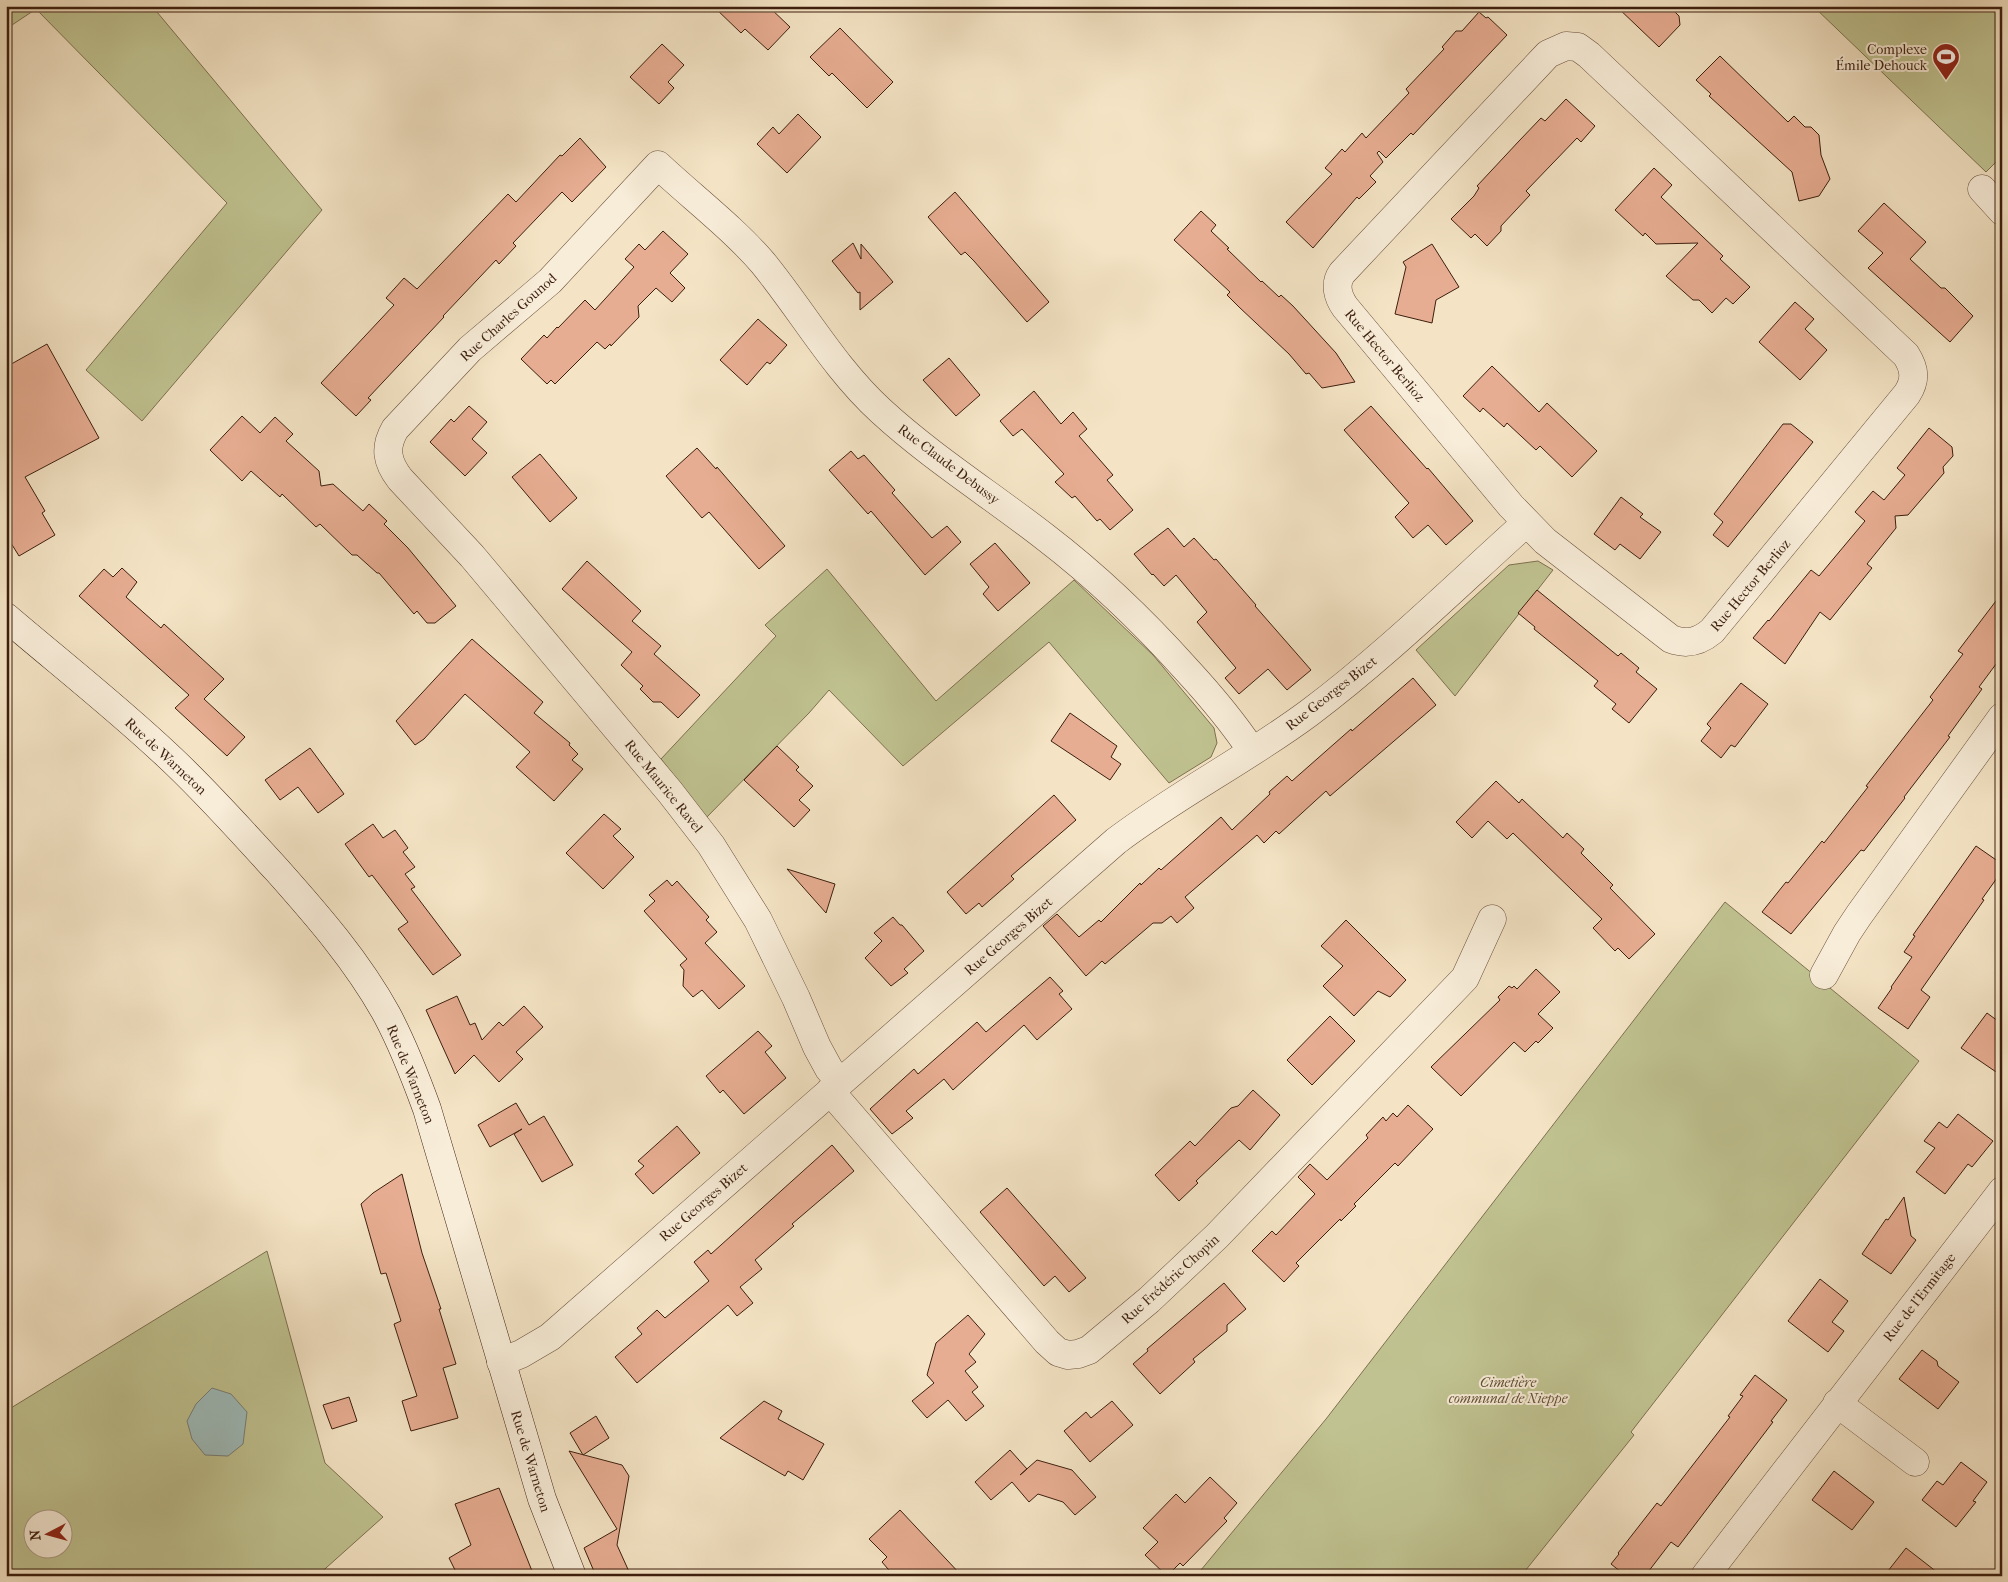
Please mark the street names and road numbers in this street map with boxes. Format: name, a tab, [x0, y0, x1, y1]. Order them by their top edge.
street label: Rue Charles Gounod	[457, 269, 560, 365]
street label: Rue Hector Berlioz	[1341, 306, 1428, 405]
street label: Rue Claude Debussy	[894, 420, 1003, 509]
street label: Rue Hector Berlioz	[1707, 536, 1794, 635]
street label: Rue Georges Bizet	[1282, 652, 1380, 734]
street label: Rue de Warneton	[121, 714, 210, 799]
street label: Rue Maurice Ravel	[621, 736, 706, 836]
street label: Rue Georges Bizet	[961, 893, 1056, 979]
street label: Rue de Warneton	[383, 1022, 438, 1126]
street label: Rue Georges Bizet	[656, 1159, 751, 1245]
street label: Rue Frédéric Chopin	[1118, 1231, 1223, 1328]
street label: Rue de l'Ermitage	[1879, 1249, 1959, 1345]
street label: Rue de Warneton	[507, 1408, 554, 1514]

